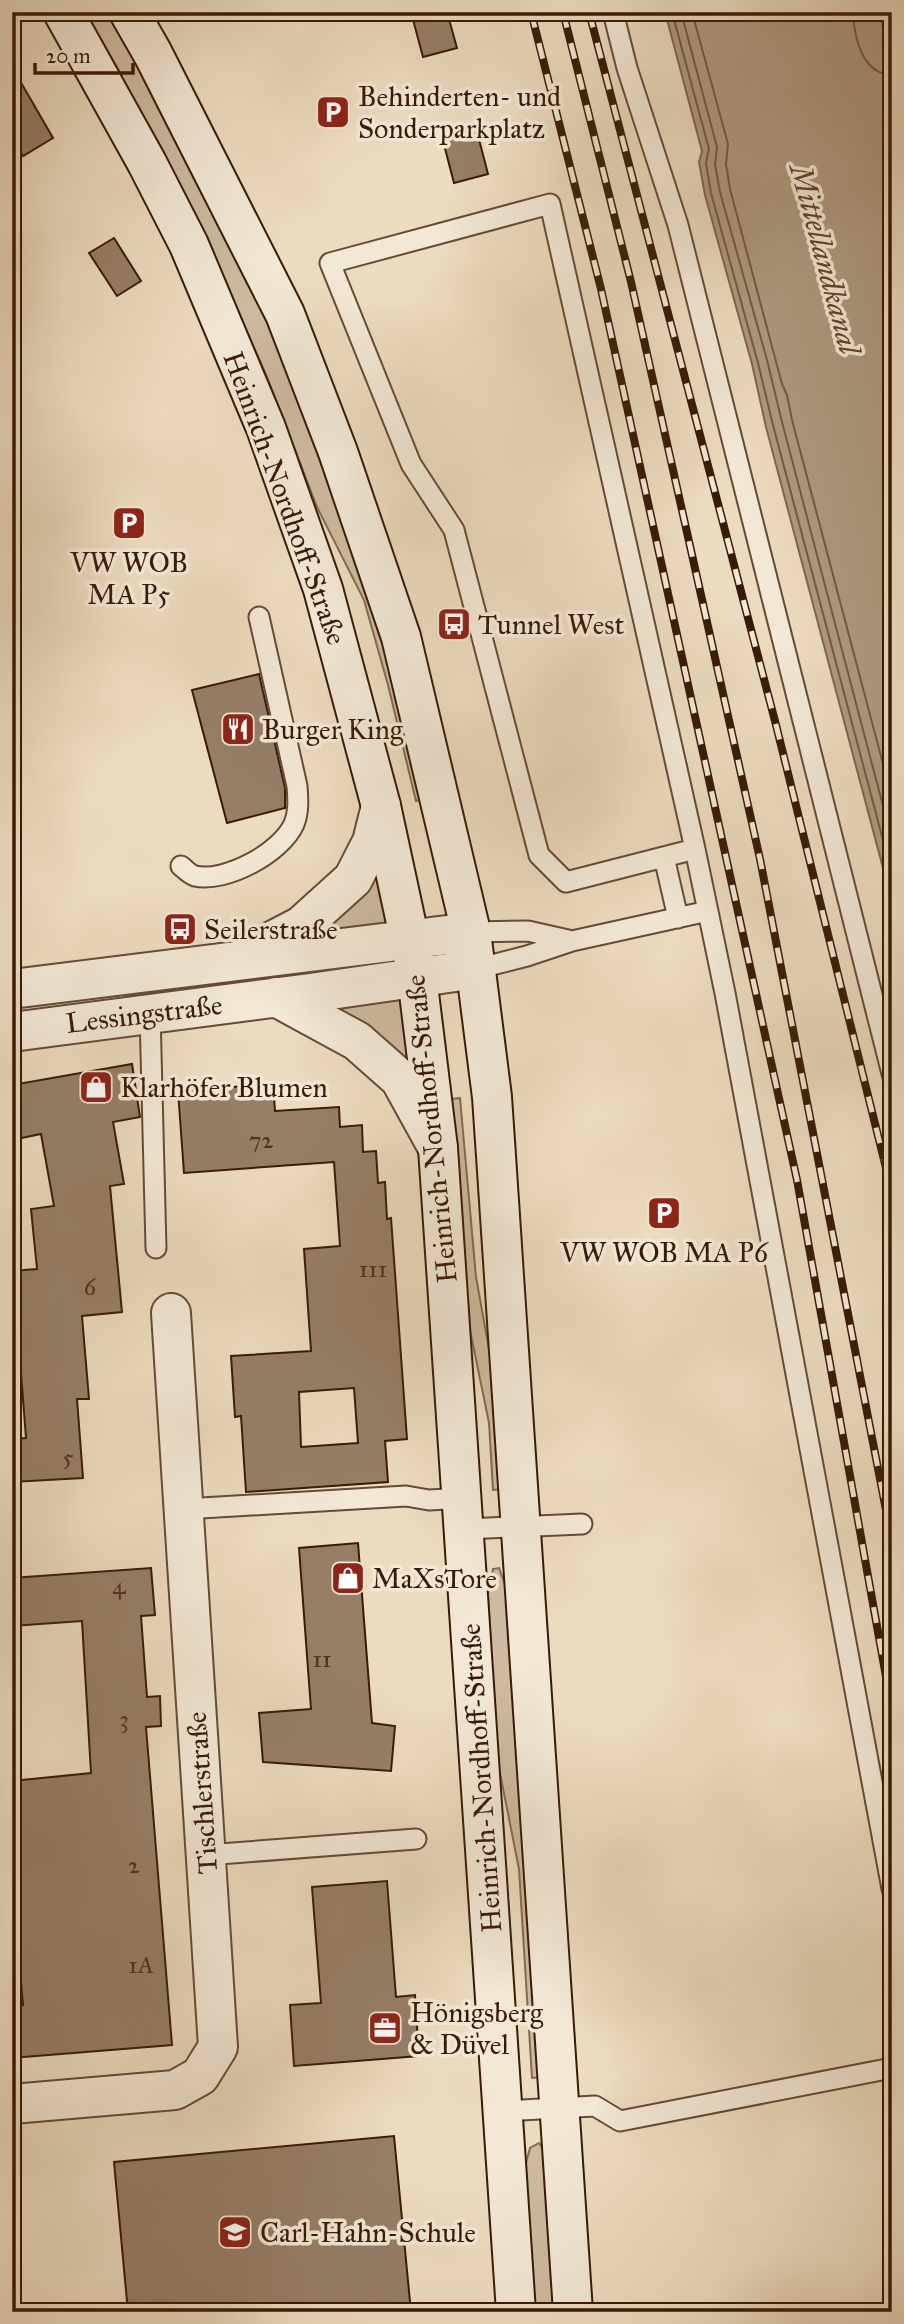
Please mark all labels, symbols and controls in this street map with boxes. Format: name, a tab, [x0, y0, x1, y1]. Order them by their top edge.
scale bar	[35, 32, 133, 76]
text: 20 m	[46, 43, 91, 69]
place label: Behinderten- und Sonderparkplatz	[358, 79, 561, 146]
parking icon: Behinderten- und Sonderparkplatz	[314, 93, 352, 131]
water label: Mittellandkanal	[782, 157, 868, 361]
street label: Heinrich-Nordhoff-Straße	[216, 346, 354, 650]
parking icon: VW WOB MA P5	[110, 504, 148, 542]
place label: VW WOB MA P5	[69, 545, 188, 612]
bus stop icon: Tunnel West	[435, 605, 473, 643]
place label: Tunnel West	[478, 607, 625, 642]
restaurant icon: Burger King	[219, 710, 257, 748]
place label: Burger King	[262, 712, 404, 747]
bus stop icon: Seilerstraße	[161, 910, 199, 948]
place label: Seilerstraße	[204, 912, 338, 947]
street label: Heinrich-Nordhoff-Straße	[397, 973, 465, 1285]
street label: Lessingstraße	[64, 987, 224, 1041]
shop icon: Klarhöfer Blumen	[77, 1068, 115, 1106]
place label: Klarhöfer Blumen	[120, 1070, 328, 1105]
house number: 72	[249, 1125, 273, 1155]
parking icon: VW WOB MA P6	[645, 1194, 683, 1232]
place label: VW WOB MA P6	[559, 1235, 770, 1270]
house number: 111	[359, 1254, 387, 1284]
house number: 6	[84, 1272, 97, 1302]
house number: 5	[62, 1442, 74, 1472]
shop icon: MaXsTore	[329, 1559, 367, 1597]
place label: MaXsTore	[372, 1561, 497, 1596]
house number: 4	[112, 1571, 126, 1601]
street label: Heinrich-Nordhoff-Straße	[453, 1622, 509, 1934]
house number: 11	[313, 1644, 331, 1674]
house number: 3	[119, 1704, 129, 1734]
street label: Tischlerstraße	[179, 1711, 225, 1875]
house number: 2	[128, 1850, 140, 1880]
house number: 1A	[128, 1950, 154, 1980]
place label: Hönigsberg & Düvel	[410, 1995, 544, 2062]
office icon: Hönigsberg & Düvel	[366, 2009, 404, 2047]
school or university icon: Carl-Hahn-Schule	[216, 2213, 254, 2251]
place label: Carl-Hahn-Schule	[260, 2215, 476, 2250]

